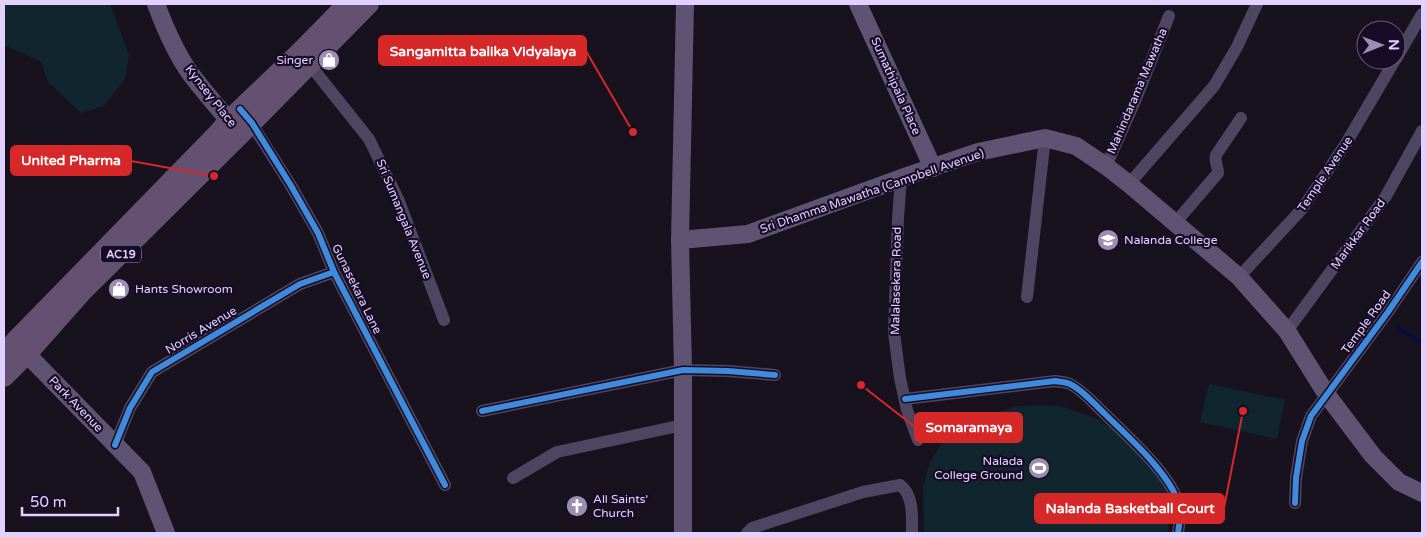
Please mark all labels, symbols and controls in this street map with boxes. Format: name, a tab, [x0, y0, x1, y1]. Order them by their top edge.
north arrow	[1356, 20, 1406, 70]
street label: Mahindarama Mawatha	[1104, 26, 1170, 156]
street label: Sumathipala Place	[868, 35, 924, 137]
callout: Sangamitta balika Vidyalaya	[379, 36, 586, 65]
text: N	[1385, 39, 1402, 51]
text: Sangamitta balika Vidyalaya	[390, 43, 576, 60]
shop icon: Singer	[317, 48, 341, 72]
place label: Singer	[276, 53, 313, 67]
street label: Kynsey Place	[182, 62, 240, 130]
street label: Temple Avenue	[1295, 134, 1355, 214]
callout: United Pharma	[11, 146, 131, 175]
street label: Sri Dhamma Mawatha (Campbell Avenue)	[758, 146, 986, 236]
text: United Pharma	[21, 152, 121, 169]
street label: Sri Sumangala Avenue	[374, 157, 435, 281]
street label: Marikkar Road	[1328, 196, 1388, 272]
street label: Malalasekara Road	[888, 227, 904, 335]
school or university icon: Nalanda College	[1096, 228, 1120, 252]
place label: Nalanda College	[1124, 233, 1218, 247]
street label: Gunasekara Lane	[329, 242, 385, 336]
road number: AC19	[101, 245, 141, 262]
shop icon: Hants Showroom	[107, 277, 131, 301]
place label: Hants Showroom	[135, 282, 233, 296]
street label: Temple Road	[1338, 288, 1394, 356]
street label: Norris Avenue	[163, 303, 239, 357]
street label: Park Avenue	[46, 373, 106, 435]
callout: Somaramaya	[915, 413, 1022, 442]
text: Somaramaya	[926, 419, 1013, 436]
place label: Nalada College Ground	[934, 454, 1023, 482]
sports icon: Nalada College Ground	[1027, 456, 1051, 480]
scale bar	[22, 484, 119, 516]
place label: All Saints' Church	[593, 492, 648, 520]
text: 50 m	[30, 493, 67, 511]
church icon: All Saints' Church	[565, 494, 589, 518]
callout: Nalanda Basketball Court	[1035, 494, 1224, 523]
text: Nalanda Basketball Court	[1046, 500, 1215, 517]

